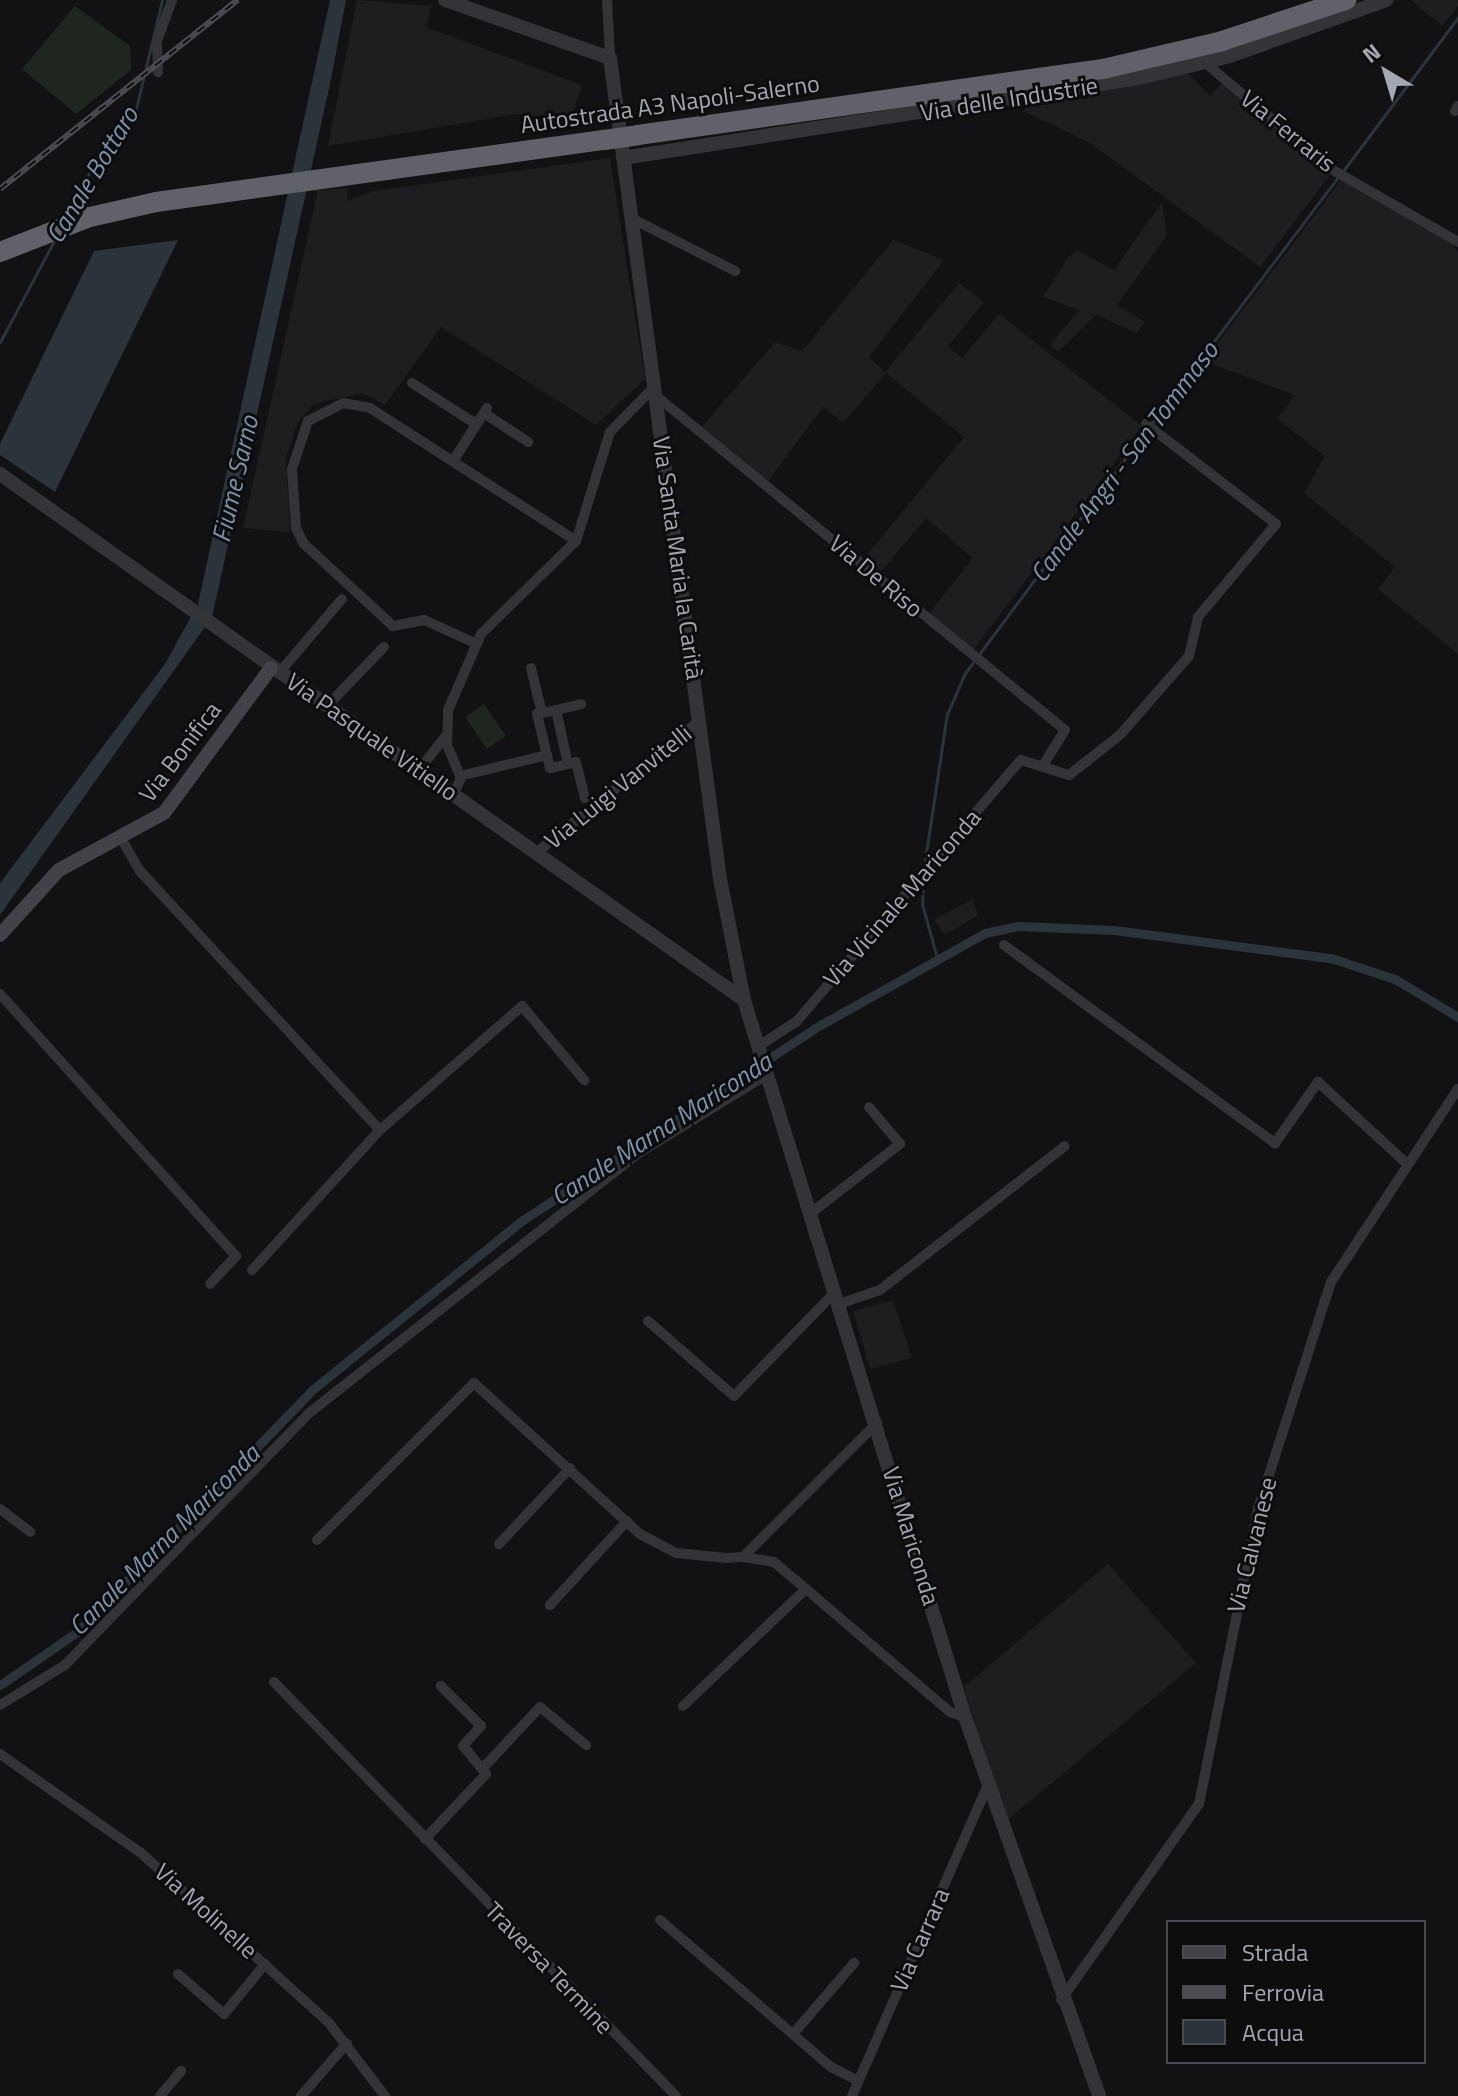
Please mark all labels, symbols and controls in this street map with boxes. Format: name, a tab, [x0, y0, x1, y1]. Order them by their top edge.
north arrow	[1346, 32, 1426, 112]
text: N	[1355, 35, 1388, 71]
street label: Autostrada A3 Napoli-Salerno	[519, 69, 821, 139]
street label: Via delle Industrie	[918, 71, 1100, 127]
street label: Via Ferraris	[1235, 84, 1341, 178]
water label: Canale Bottaro	[39, 101, 145, 249]
water label: Canale Angri - San Tommaso	[1023, 335, 1225, 589]
water label: Fiume Sarno	[205, 413, 265, 545]
street label: Via Santa Maria la Carità	[647, 435, 709, 681]
street label: Via De Riso	[823, 529, 929, 623]
street label: Via Pasquale Vitiello	[281, 667, 463, 807]
street label: Via Bonifica	[133, 696, 227, 808]
street label: Via Luigi Vanvitelli	[539, 719, 697, 855]
street label: Via Vicinale Mariconda	[817, 803, 987, 993]
water label: Canale Marna Mariconda	[545, 1046, 777, 1212]
water label: Canale Marna Mariconda	[62, 1438, 266, 1642]
street label: Via Mariconda	[876, 1463, 946, 1609]
street label: Via Calvanese	[1221, 1474, 1283, 1616]
street label: Via Molinelle	[149, 1857, 263, 1965]
street label: Via Carrara	[884, 1884, 956, 1996]
street label: Traversa Termine	[479, 1896, 619, 2040]
legend	[1166, 1920, 1426, 2064]
text: Strada	[1242, 1934, 1308, 1970]
text: Ferrovia	[1242, 1974, 1324, 2010]
text: Acqua	[1242, 2014, 1304, 2050]

